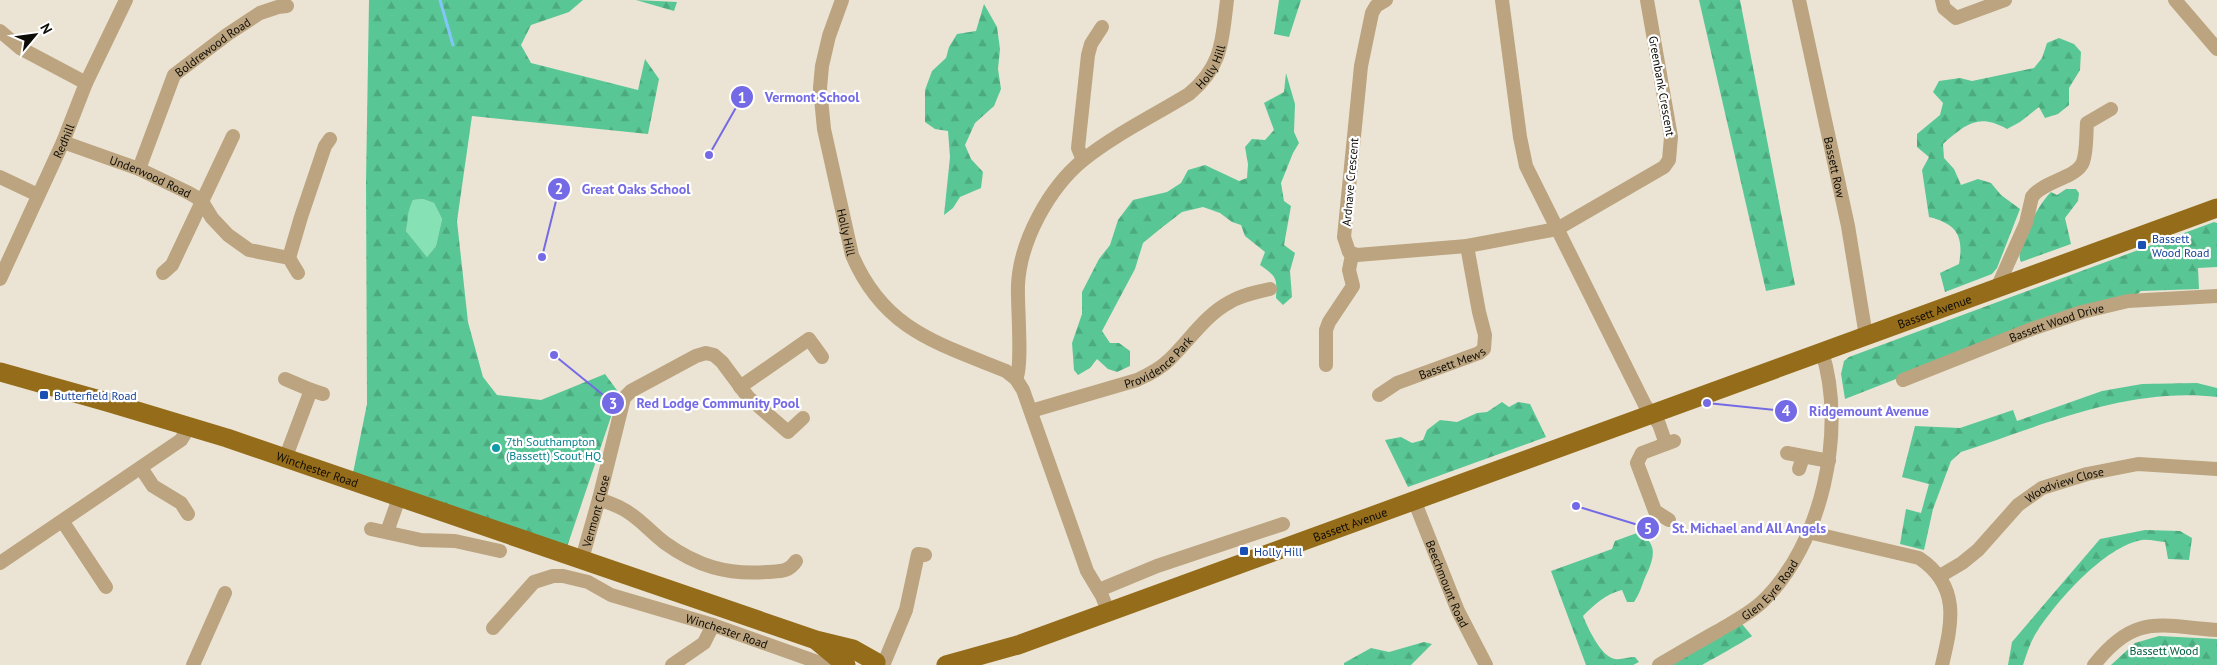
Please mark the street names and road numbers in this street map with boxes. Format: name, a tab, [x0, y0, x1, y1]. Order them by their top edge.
street label: Boldrewood Road	[172, 14, 253, 79]
street label: Greenbank Crescent	[1646, 35, 1678, 137]
street label: Holly Hill	[1192, 43, 1228, 92]
street label: Redhill	[49, 121, 77, 160]
street label: Bassett Row	[1821, 135, 1849, 199]
street label: Ardnave Crescent	[1339, 137, 1361, 227]
street label: Underwood Road	[108, 152, 194, 201]
street label: Holly Hill	[834, 207, 860, 258]
street label: Bassett Avenue	[1895, 291, 1973, 331]
street label: Bassett Wood Drive	[2007, 300, 2105, 345]
street label: Providence Park	[1122, 333, 1195, 391]
street label: Bassett Mews	[1416, 343, 1488, 382]
street label: Winchester Road	[274, 448, 360, 490]
street label: Woodview Close	[2022, 463, 2105, 505]
street label: Vermont Close	[578, 473, 612, 550]
street label: Bassett Avenue	[1311, 504, 1389, 544]
street label: Beechmount Road	[1423, 538, 1473, 630]
street label: Glen Eyre Road	[1738, 556, 1801, 623]
street label: Winchester Road	[684, 610, 770, 651]

